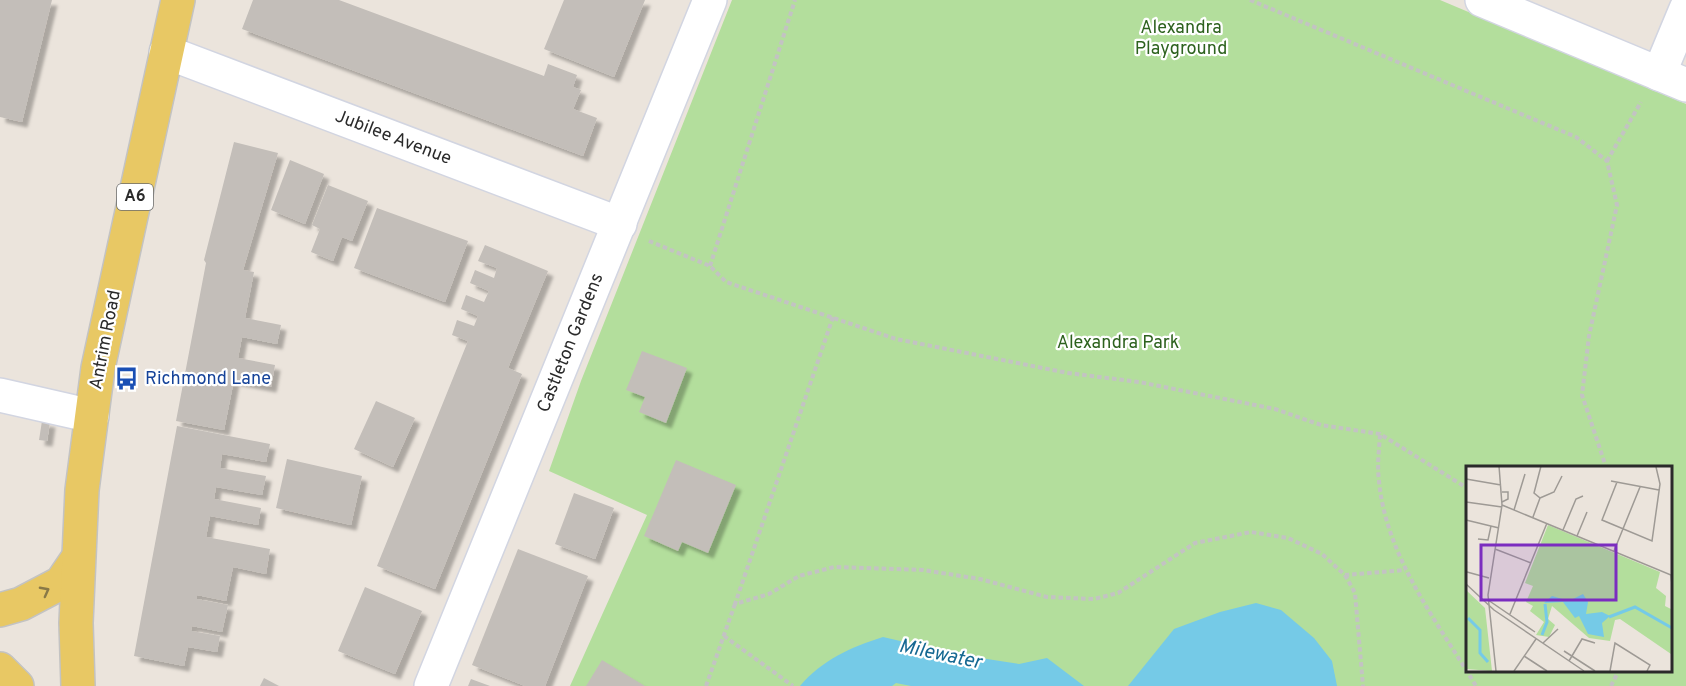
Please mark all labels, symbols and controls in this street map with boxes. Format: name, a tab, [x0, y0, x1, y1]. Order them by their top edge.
park label: Alexandra Playground	[1135, 17, 1227, 61]
street label: Jubilee Avenue	[332, 105, 454, 171]
road number: A6	[117, 184, 153, 210]
street label: Castleton Gardens	[533, 270, 609, 416]
street label: Antrim Road	[85, 288, 127, 392]
park label: Alexandra Park	[1057, 332, 1179, 355]
bus stop icon: Richmond Lane	[114, 366, 140, 392]
place label: Richmond Lane	[145, 368, 271, 391]
inset map	[1466, 466, 1671, 671]
one-way arrow	[38, 587, 49, 599]
water label: Milewater	[896, 634, 985, 677]

